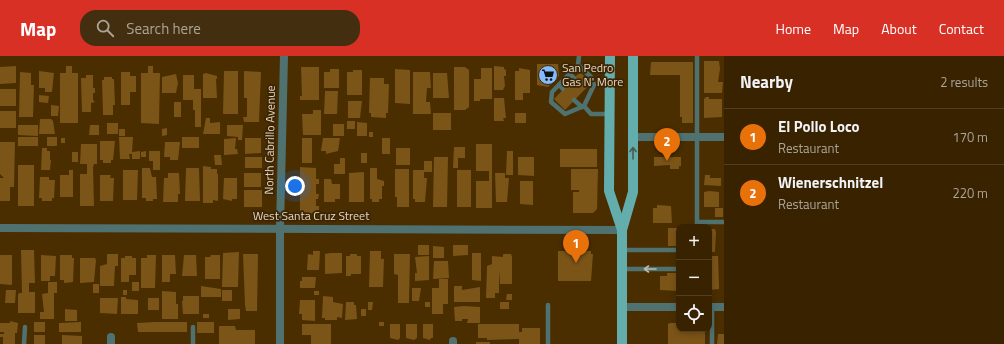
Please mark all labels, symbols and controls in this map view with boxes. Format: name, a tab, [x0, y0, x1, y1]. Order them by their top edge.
search box	[80, 10, 360, 46]
text: Map	[20, 14, 56, 43]
icon: search	[94, 17, 116, 39]
text: Search here	[126, 17, 201, 40]
text: Home	[776, 18, 811, 39]
text: Map	[833, 18, 859, 39]
text: About	[881, 18, 917, 39]
text: Contact	[939, 18, 984, 39]
place label: San Pedro Gas N' More	[562, 58, 623, 91]
supermarket icon: San Pedro Gas N' More	[537, 64, 559, 86]
text: Nearby	[740, 69, 793, 95]
text: 2 results	[940, 72, 988, 92]
street label: North Cabrillo Avenue	[259, 85, 280, 195]
text: El Pollo Loco	[778, 115, 860, 138]
text: 1	[749, 127, 757, 147]
text: 170 m	[952, 127, 988, 147]
pin: 2	[654, 128, 680, 161]
text: Restaurant	[778, 138, 839, 158]
one-way arrow	[629, 147, 637, 160]
text: Wienerschnitzel	[778, 171, 883, 194]
your location	[285, 176, 305, 196]
text: 2	[749, 183, 757, 203]
text: 220 m	[952, 183, 988, 203]
text: Restaurant	[778, 194, 839, 214]
street label: West Santa Cruz Street	[253, 206, 370, 225]
map controls	[676, 224, 712, 332]
button: +	[676, 224, 712, 260]
pin: 1	[563, 230, 589, 263]
button: −	[676, 260, 712, 296]
one-way arrow	[644, 265, 657, 273]
button: locate	[676, 296, 712, 332]

